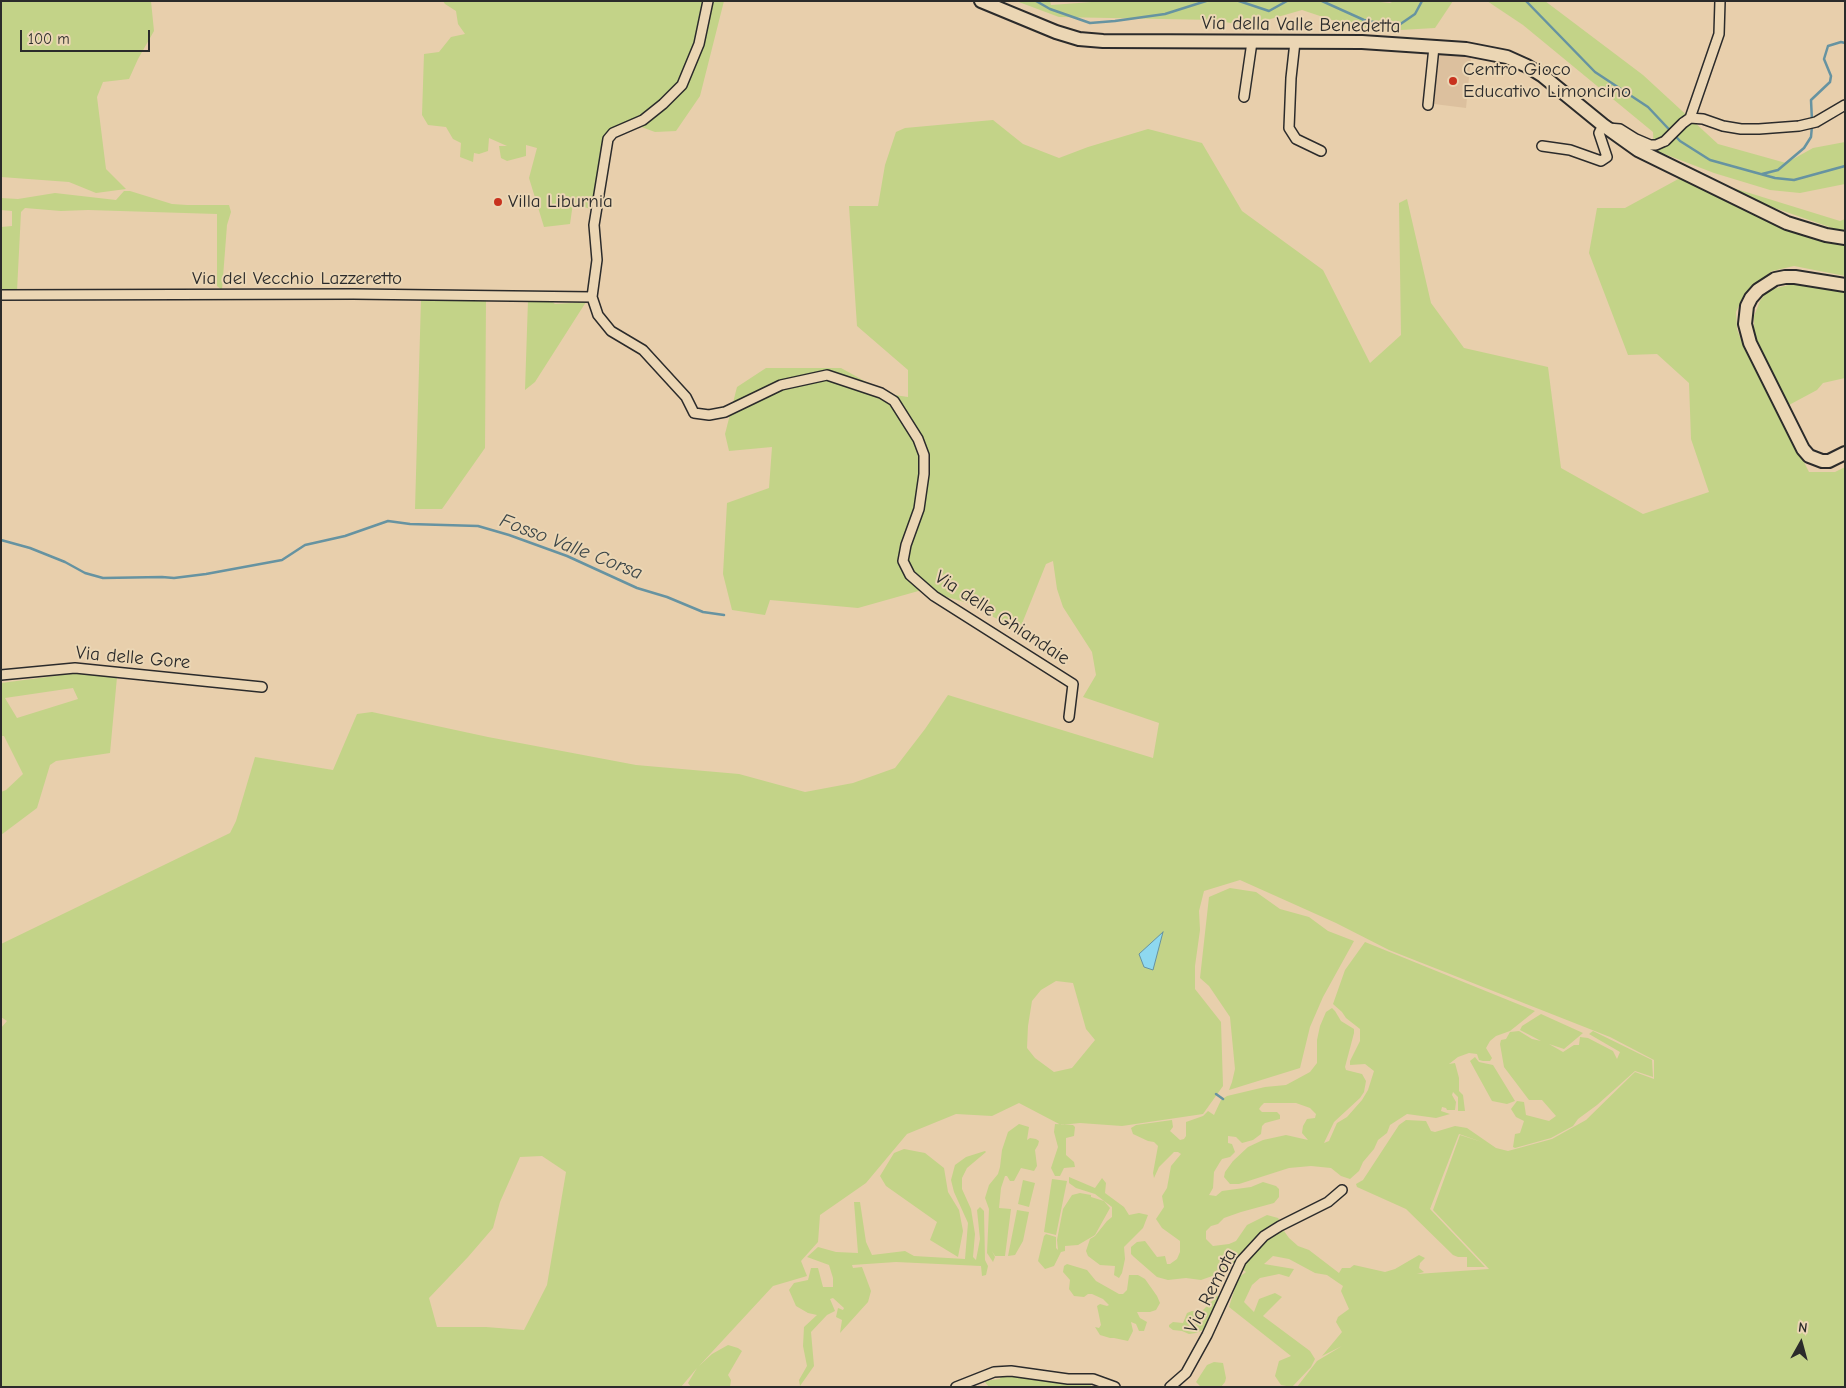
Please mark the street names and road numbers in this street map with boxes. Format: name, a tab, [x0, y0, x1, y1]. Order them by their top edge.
street label: Via della Valle Benedetta	[1201, 12, 1401, 38]
street label: Via del Vecchio Lazzeretto	[192, 268, 402, 290]
street label: Via delle Ghiandaie	[930, 566, 1074, 670]
street label: Via delle Gore	[75, 642, 191, 674]
street label: Via Remota	[1180, 1245, 1242, 1337]

